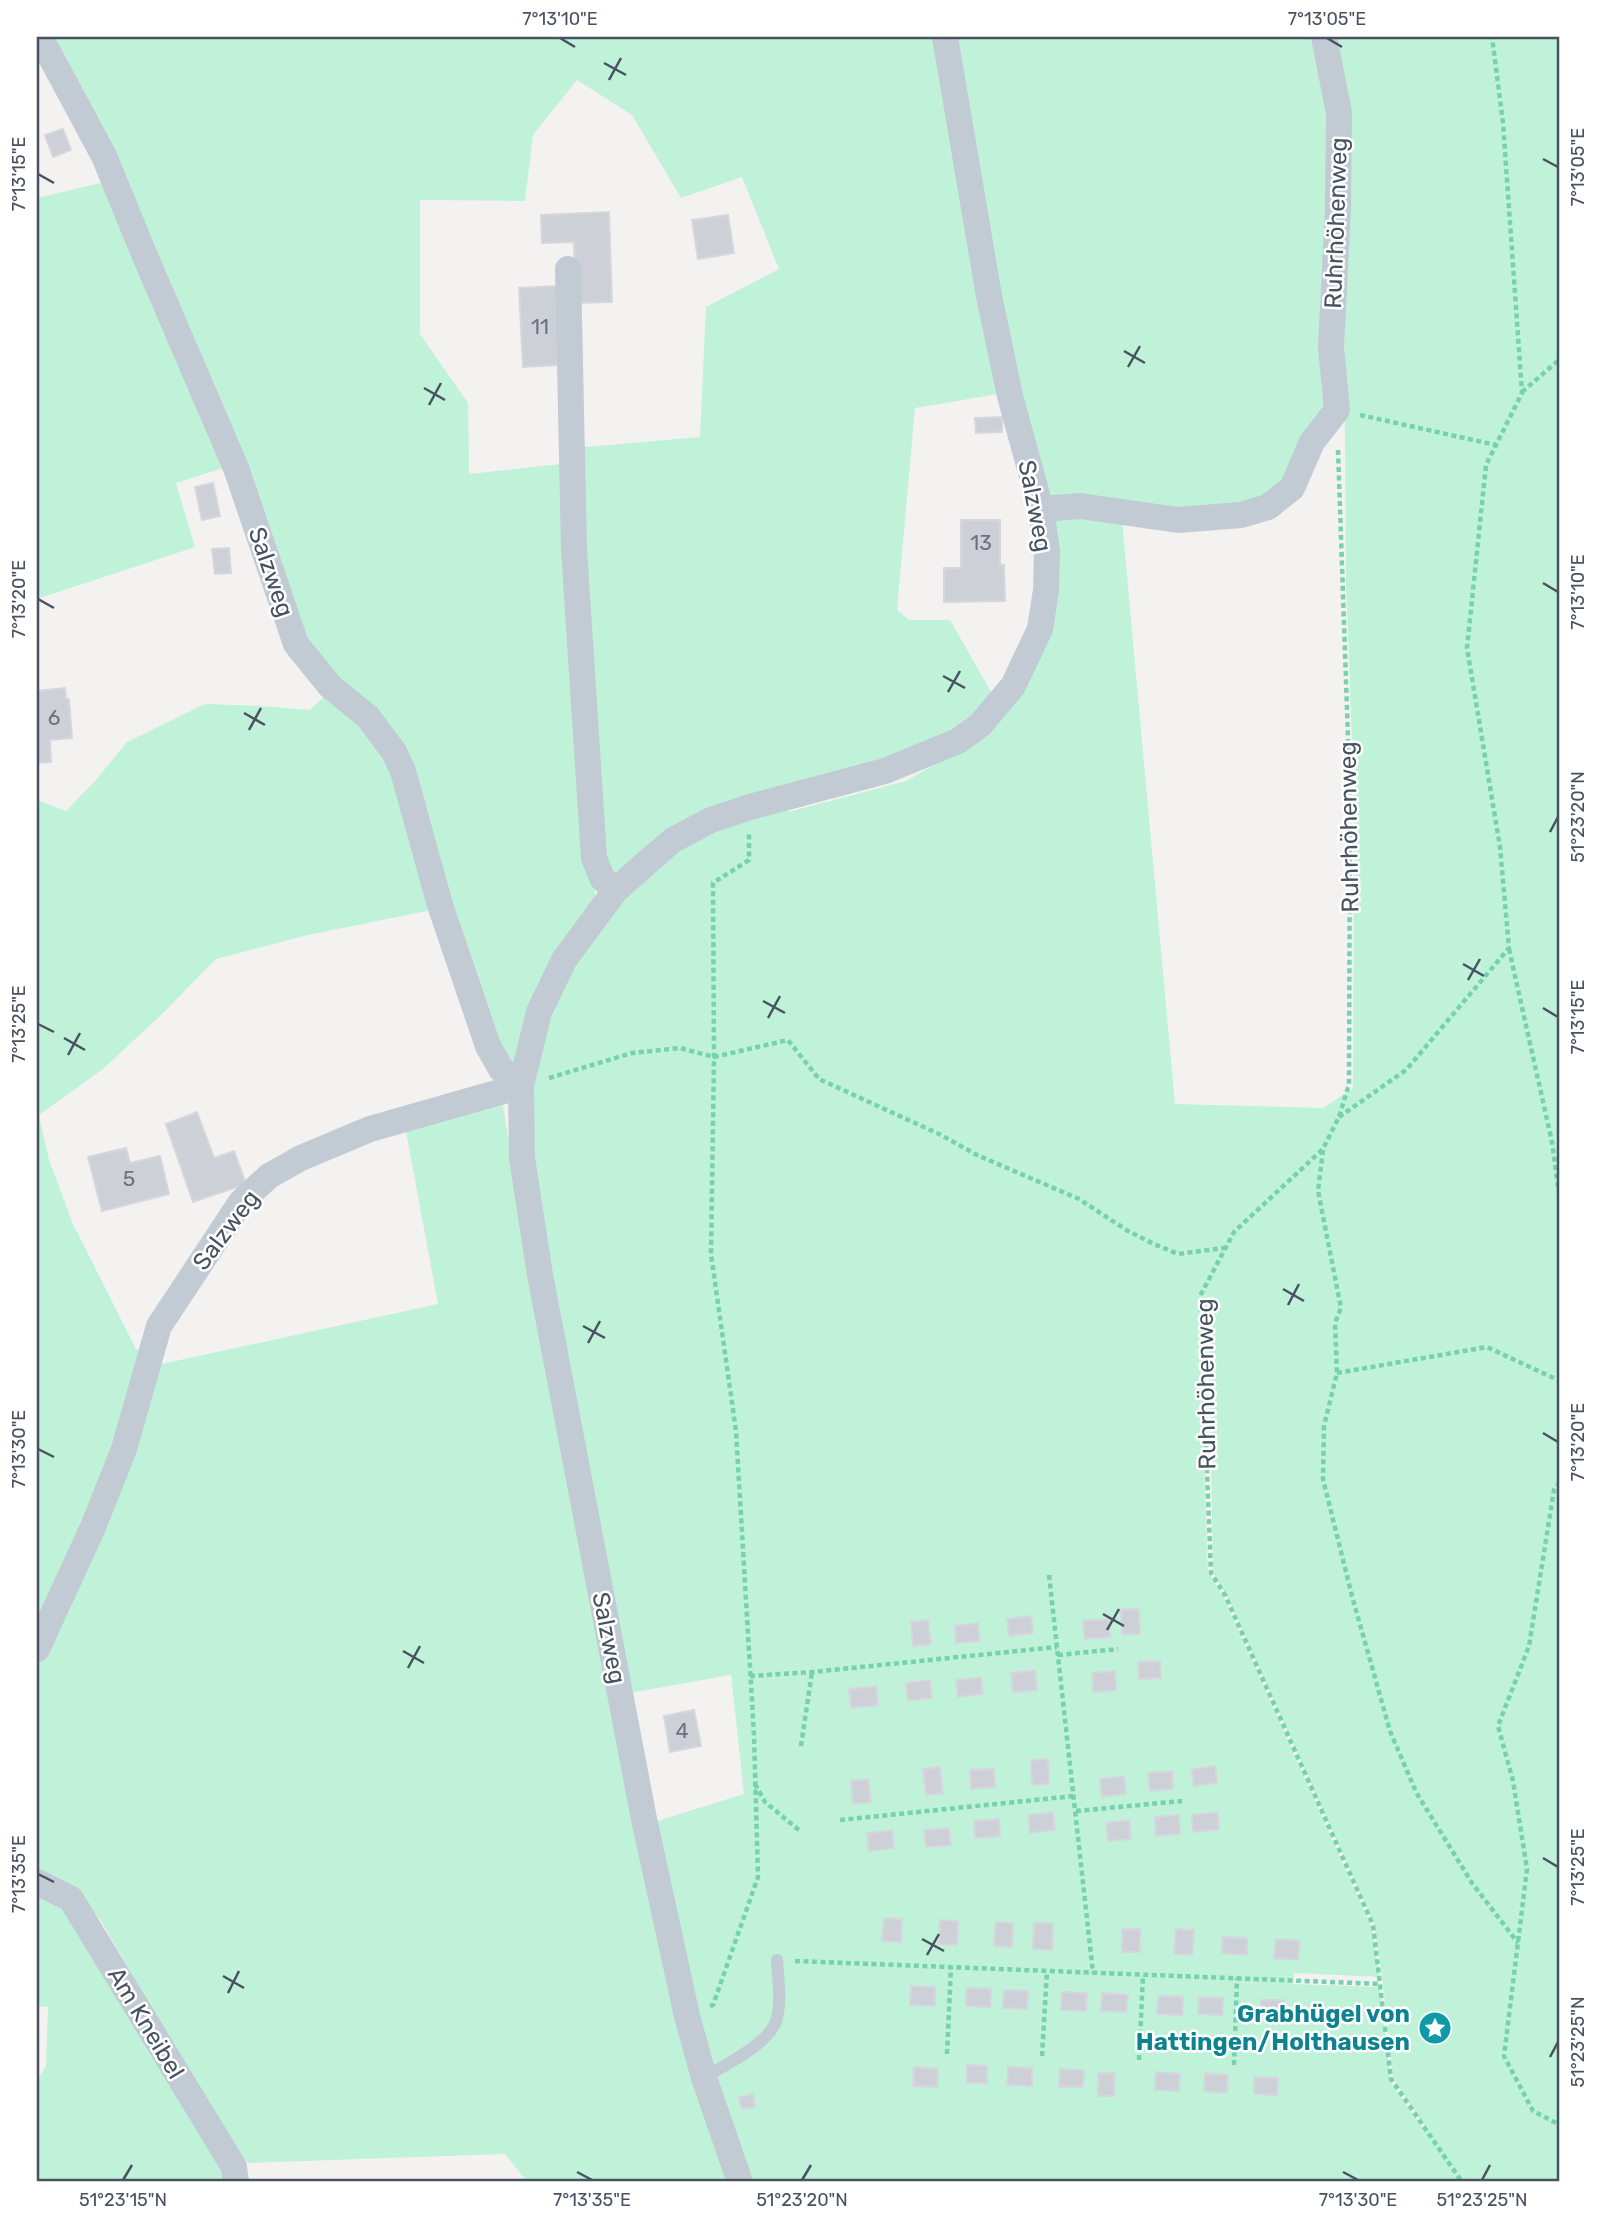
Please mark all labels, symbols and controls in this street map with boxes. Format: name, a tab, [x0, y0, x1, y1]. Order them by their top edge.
text: 7°13'10"E	[522, 8, 598, 30]
text: 7°13'05"E	[1288, 8, 1366, 30]
text: 7°13'05"E	[1567, 128, 1589, 206]
text: 7°13'15"E	[8, 137, 30, 211]
street label: Ruhrhöhenweg	[1319, 137, 1353, 309]
house number: 11	[531, 314, 549, 339]
street label: Salzweg	[1012, 458, 1058, 554]
street label: Salzweg	[243, 524, 299, 620]
house number: 13	[970, 530, 992, 555]
text: 7°13'10"E	[1567, 554, 1589, 630]
text: 7°13'20"E	[8, 560, 30, 638]
house number: 6	[48, 705, 60, 730]
street label: Ruhrhöhenweg	[1334, 741, 1364, 913]
text: 51°23'20"N	[1567, 771, 1589, 863]
text: 7°13'15"E	[1567, 980, 1589, 1054]
text: 7°13'25"E	[8, 985, 30, 1063]
house number: 5	[123, 1166, 135, 1191]
street label: Salzweg	[187, 1184, 265, 1276]
street label: Ruhrhöhenweg	[1191, 1298, 1221, 1470]
text: 7°13'20"E	[1567, 1403, 1589, 1481]
text: 7°13'30"E	[8, 1410, 30, 1488]
street label: Salzweg	[586, 1590, 632, 1686]
house number: 4	[675, 1718, 689, 1743]
text: 7°13'25"E	[1567, 1828, 1589, 1906]
text: 7°13'35"E	[8, 1835, 30, 1913]
street label: Am Kneibel	[102, 1962, 190, 2084]
text: 51°23'25"N	[1567, 1997, 1589, 2087]
place label: Grabhügel von Hattingen/Holthausen	[1136, 2000, 1410, 2056]
place icon: Grabhügel von Hattingen/Holthausen	[1416, 2009, 1454, 2047]
text: 51°23'15"N	[79, 2189, 167, 2211]
text: 7°13'35"E	[553, 2189, 631, 2211]
text: 51°23'20"N	[756, 2189, 848, 2211]
text: 7°13'30"E	[1319, 2189, 1397, 2211]
text: 51°23'25"N	[1437, 2189, 1527, 2211]

